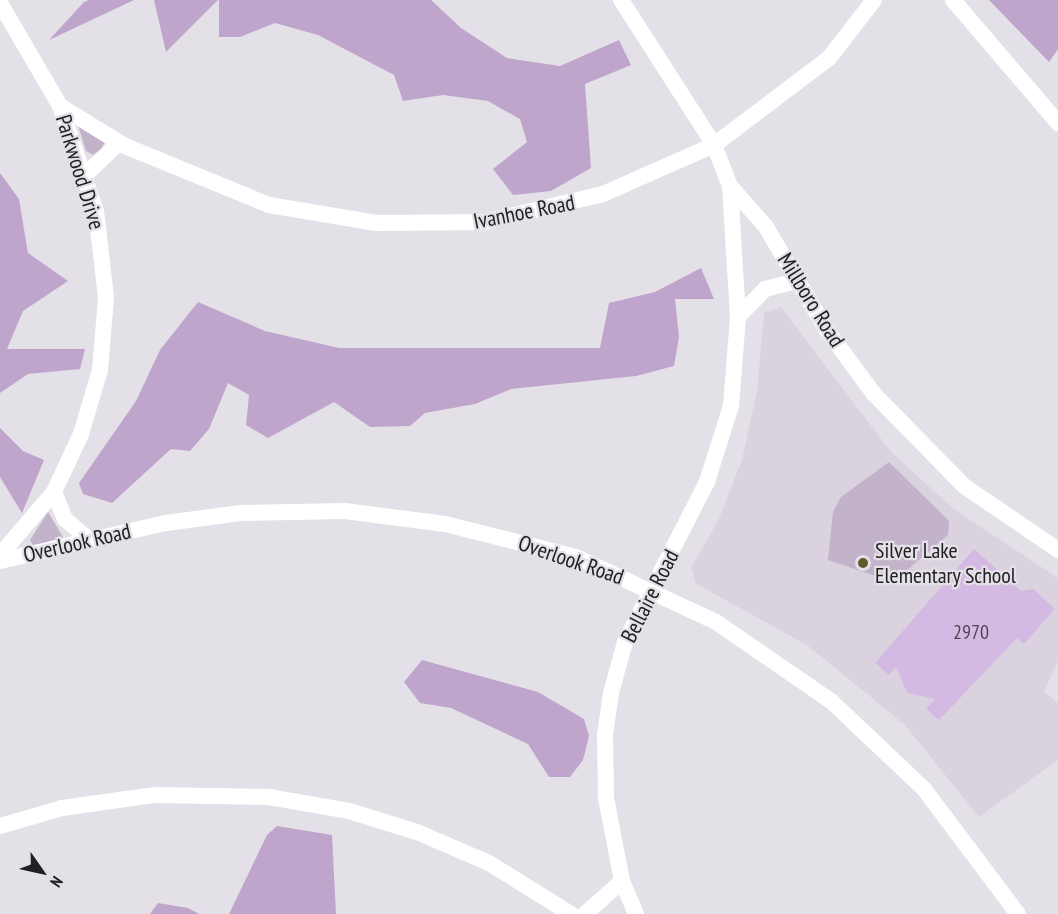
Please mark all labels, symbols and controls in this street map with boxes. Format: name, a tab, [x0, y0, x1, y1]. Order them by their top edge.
street label: Parkwood Drive	[50, 111, 110, 233]
street label: Ivanhoe Road	[471, 189, 577, 235]
street label: Millboro Road	[772, 248, 850, 352]
street label: Overlook Road	[20, 518, 134, 568]
street label: Overlook Road	[515, 530, 627, 590]
place label: Silver Lake Elementary School	[875, 537, 1017, 588]
street label: Bellaire Road	[615, 545, 685, 647]
marker: Silver Lake Elementary School	[856, 556, 870, 570]
house number: 2970	[953, 620, 989, 644]
north arrow	[12, 842, 72, 902]
text: N	[46, 873, 68, 891]

